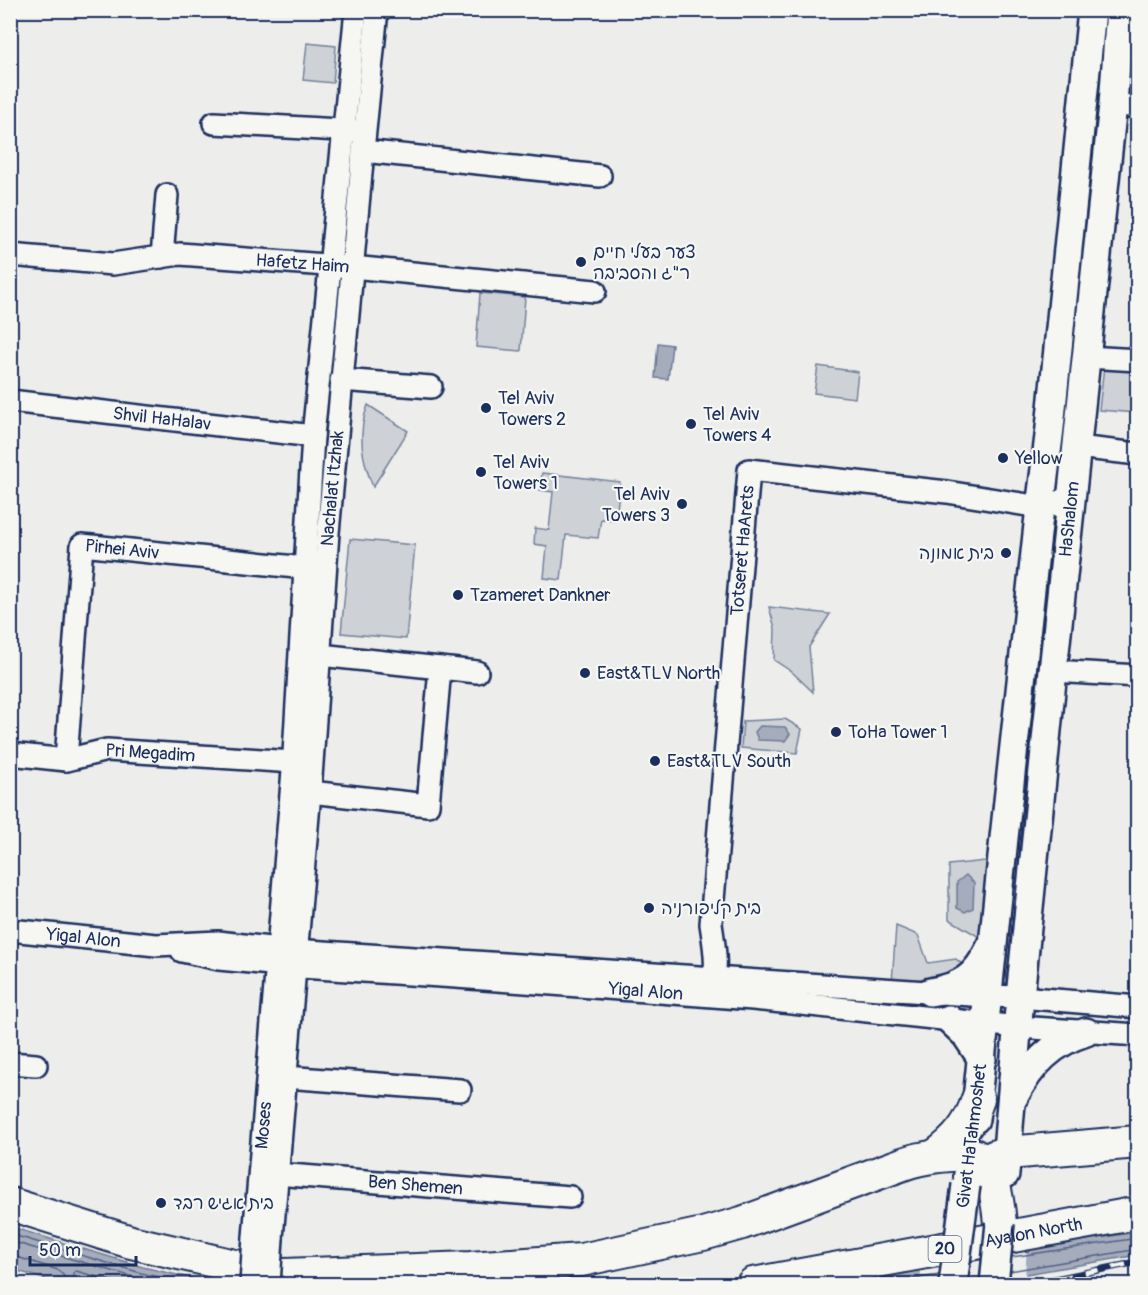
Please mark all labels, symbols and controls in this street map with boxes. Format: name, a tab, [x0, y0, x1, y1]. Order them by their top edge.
place label: צער בעלי חיים ר"ג והסביבה	[593, 241, 696, 285]
street label: Hafetz Haim	[255, 248, 350, 278]
marker: צער בעלי חיים ר"ג והסביבה	[574, 255, 588, 269]
place label: Tel Aviv Towers 2	[498, 387, 566, 431]
street label: Shvil HaHalav	[112, 401, 212, 436]
marker: Tel Aviv Towers 2	[479, 401, 493, 415]
place label: Tel Aviv Towers 4	[703, 403, 772, 447]
marker: Tel Aviv Towers 4	[684, 417, 698, 431]
street label: Nachalat Itzhak	[316, 429, 349, 547]
place label: Yellow	[1014, 447, 1063, 470]
place label: Tel Aviv Towers 1	[493, 451, 558, 495]
marker: Yellow	[996, 451, 1010, 465]
marker: Tel Aviv Towers 1	[474, 465, 488, 479]
street label: HaShalom	[1054, 480, 1085, 558]
place label: Tel Aviv Towers 3	[602, 483, 670, 527]
street label: Totseret HaArets	[725, 484, 759, 617]
marker: Tel Aviv Towers 3	[675, 497, 689, 511]
street label: Pirhei Aviv	[84, 534, 160, 564]
place label: בית אמונה	[919, 542, 994, 565]
marker: בית אמונה	[999, 546, 1013, 560]
place label: Tzameret Dankner	[470, 584, 611, 607]
marker: Tzameret Dankner	[451, 588, 465, 602]
place label: East&TLV North	[597, 662, 720, 685]
marker: East&TLV North	[578, 666, 592, 680]
place label: ToHa Tower 1	[848, 721, 948, 744]
marker: ToHa Tower 1	[829, 725, 843, 739]
street label: Pri Megadim	[105, 738, 196, 767]
place label: East&TLV South	[667, 750, 791, 773]
marker: East&TLV South	[648, 754, 662, 768]
place label: בית קליפורניה	[661, 897, 761, 920]
marker: בית קליפורניה	[642, 901, 656, 915]
street label: Yigal Alon	[44, 922, 122, 953]
street label: Yigal Alon	[607, 977, 684, 1005]
street label: Givat HaTahmoshet	[952, 1062, 992, 1210]
street label: Moses	[250, 1101, 277, 1150]
street label: Ben Shemen	[367, 1170, 464, 1200]
place label: בית אגיש רבד	[173, 1192, 274, 1215]
marker: בית אגיש רבד	[154, 1196, 168, 1210]
street label: Ayalon North	[983, 1212, 1084, 1253]
scale bar	[30, 1229, 136, 1267]
road number: 20	[928, 1236, 962, 1262]
text: 50 m	[39, 1239, 81, 1262]

